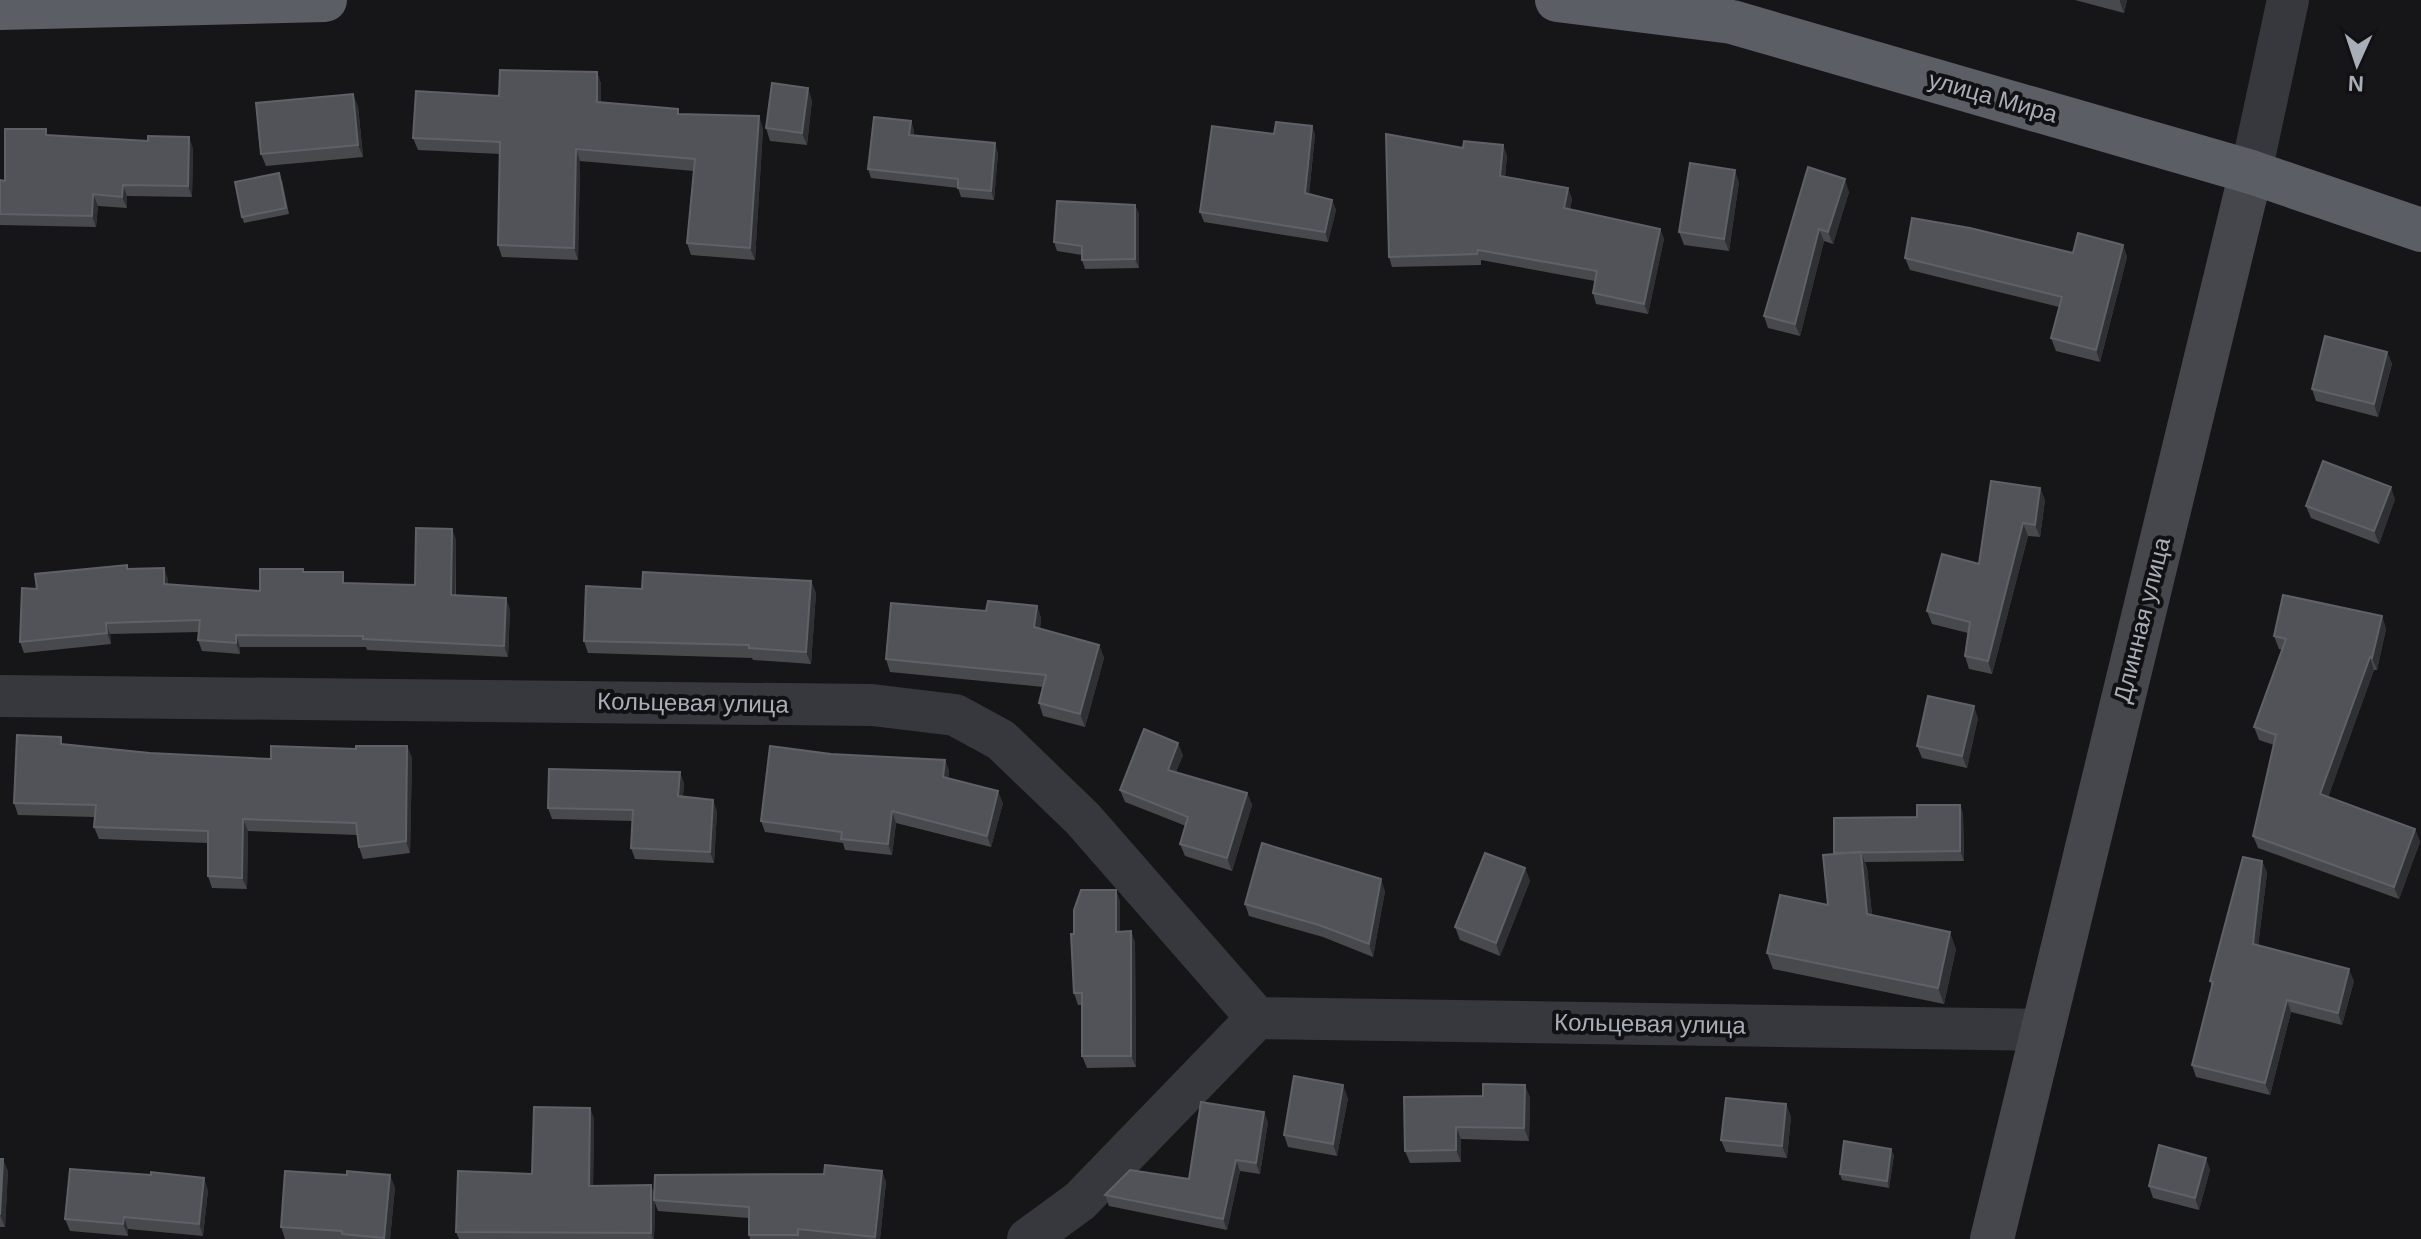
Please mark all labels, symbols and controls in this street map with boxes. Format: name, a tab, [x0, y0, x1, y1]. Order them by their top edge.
north arrow	[2317, 24, 2397, 104]
street label: улица Мира	[1926, 65, 2061, 128]
text: N	[2347, 71, 2365, 96]
street label: Длинная улица	[2108, 534, 2175, 705]
street label: Кольцевая улица	[597, 687, 790, 718]
street label: Кольцевая улица	[1554, 1008, 1747, 1039]

